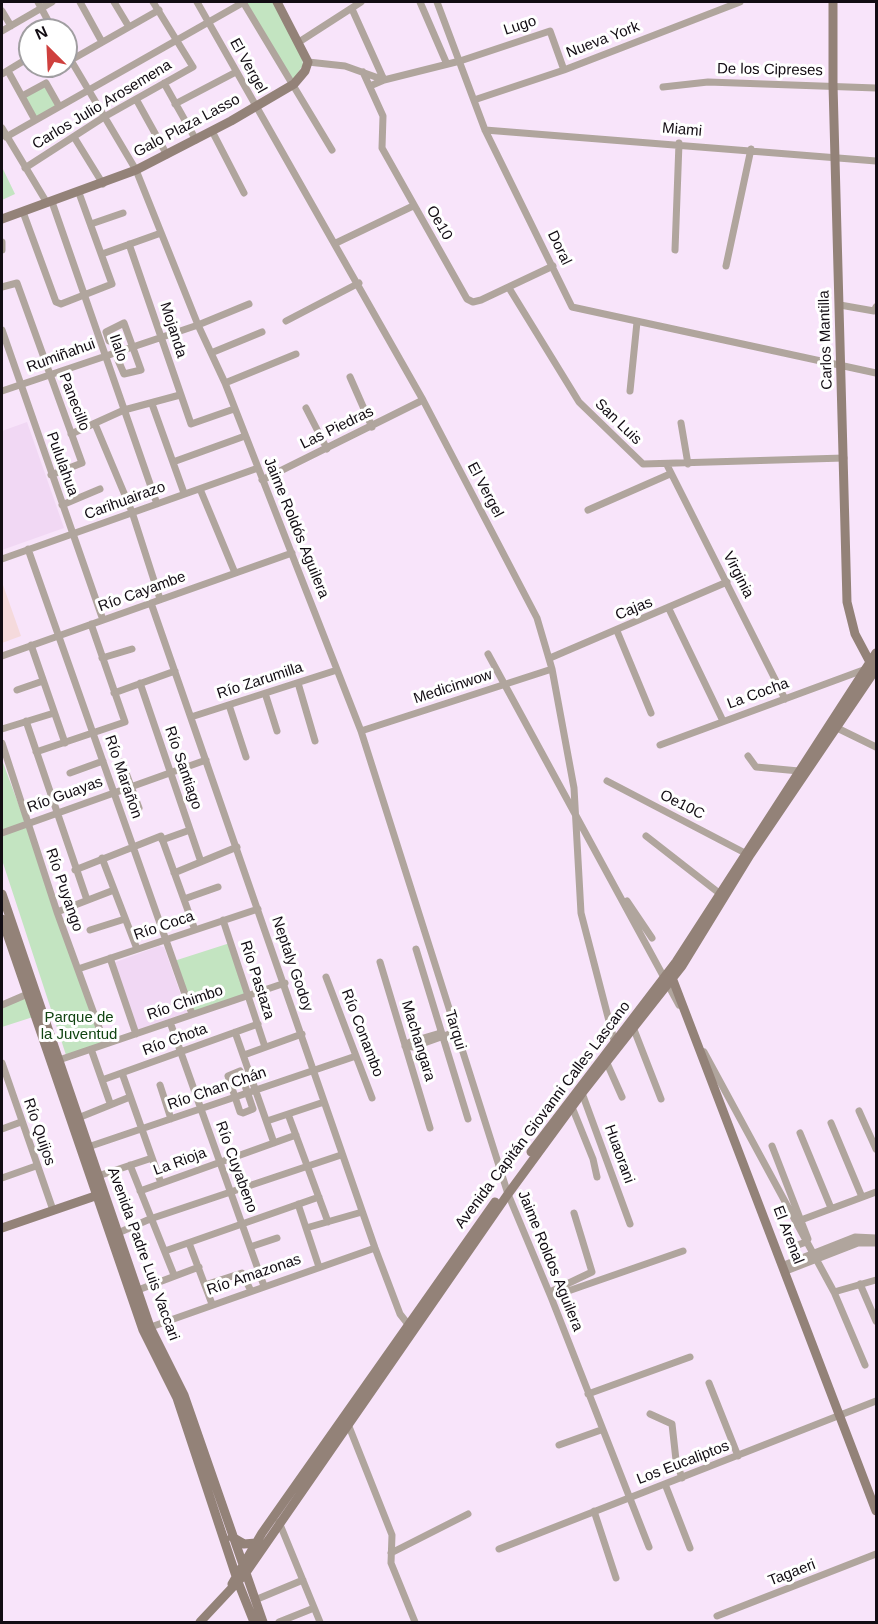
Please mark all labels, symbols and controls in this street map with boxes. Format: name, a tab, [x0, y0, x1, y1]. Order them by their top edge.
street label: Lugo	[501, 12, 539, 40]
north arrow	[18, 18, 78, 78]
street label: Nueva York	[564, 18, 642, 62]
text: N	[33, 23, 50, 43]
street label: El Vergel	[226, 35, 270, 97]
street label: Carlos Julio Arosemena	[29, 56, 175, 154]
street label: De los Cipreses	[717, 60, 823, 80]
street label: Galo Plaza Lasso	[131, 90, 243, 162]
street label: Miami	[661, 119, 703, 141]
street label: Oe10	[422, 203, 456, 243]
street label: Doral	[543, 228, 575, 268]
street label: Carlos Mantilla	[815, 290, 837, 390]
street label: Mojanda	[156, 300, 190, 360]
street label: Ilalo	[105, 332, 131, 364]
street label: Rumiñahui	[24, 335, 98, 377]
street label: Panecillo	[55, 370, 93, 434]
street label: San Luis	[591, 395, 645, 449]
street label: Las Piedras	[297, 403, 377, 453]
street label: Pululahua	[42, 430, 82, 498]
street label: Jaime Roldós Aguilera	[260, 455, 332, 601]
street label: El Vergel	[463, 459, 507, 521]
street label: Carihuairazo	[82, 478, 168, 524]
street label: Virginia	[719, 549, 757, 601]
street label: Río Cayambe	[96, 568, 188, 616]
street label: Cajas	[613, 593, 655, 625]
street label: Río Zarumilla	[215, 659, 305, 703]
street label: Medicinwow	[411, 666, 495, 708]
street label: La Cocha	[725, 675, 791, 713]
street label: Río Santiago	[160, 724, 206, 812]
street label: Río Marañon	[100, 733, 146, 821]
street label: Río Guayas	[25, 773, 105, 817]
street label: Oe10C	[657, 786, 707, 824]
street label: Río Puyango	[41, 846, 87, 934]
street label: Río Coca	[132, 907, 196, 945]
street label: Neptaly Godoy	[267, 914, 317, 1014]
street label: Río Pastaza	[236, 938, 278, 1022]
street label: Río Chimbo	[145, 982, 225, 1024]
street label: Río Conambo	[337, 987, 387, 1079]
street label: Machangara	[397, 998, 439, 1084]
street label: Avenida Capitán Giovanni Calles Lascano	[452, 998, 634, 1232]
street label: Tarqui	[440, 1008, 470, 1052]
park label: Parque de la Juventud	[41, 1009, 117, 1044]
street label: Río Chota	[140, 1020, 210, 1060]
street label: Río Chan Chán	[165, 1064, 269, 1114]
street label: Río Quijos	[19, 1096, 59, 1168]
street label: Río Cuyabeno	[211, 1119, 261, 1215]
street label: Huaorani	[600, 1122, 638, 1186]
street label: La Rioja	[151, 1144, 209, 1180]
street label: Avenida Padre Luis Vaccari	[103, 1165, 183, 1343]
street label: Jaime Roldos Aguilera	[514, 1188, 586, 1334]
street label: El Arenal	[769, 1203, 807, 1267]
street label: Río Amazonas	[205, 1250, 303, 1300]
street label: Los Eucaliptos	[634, 1437, 732, 1489]
street label: Tagaeri	[766, 1556, 818, 1590]

